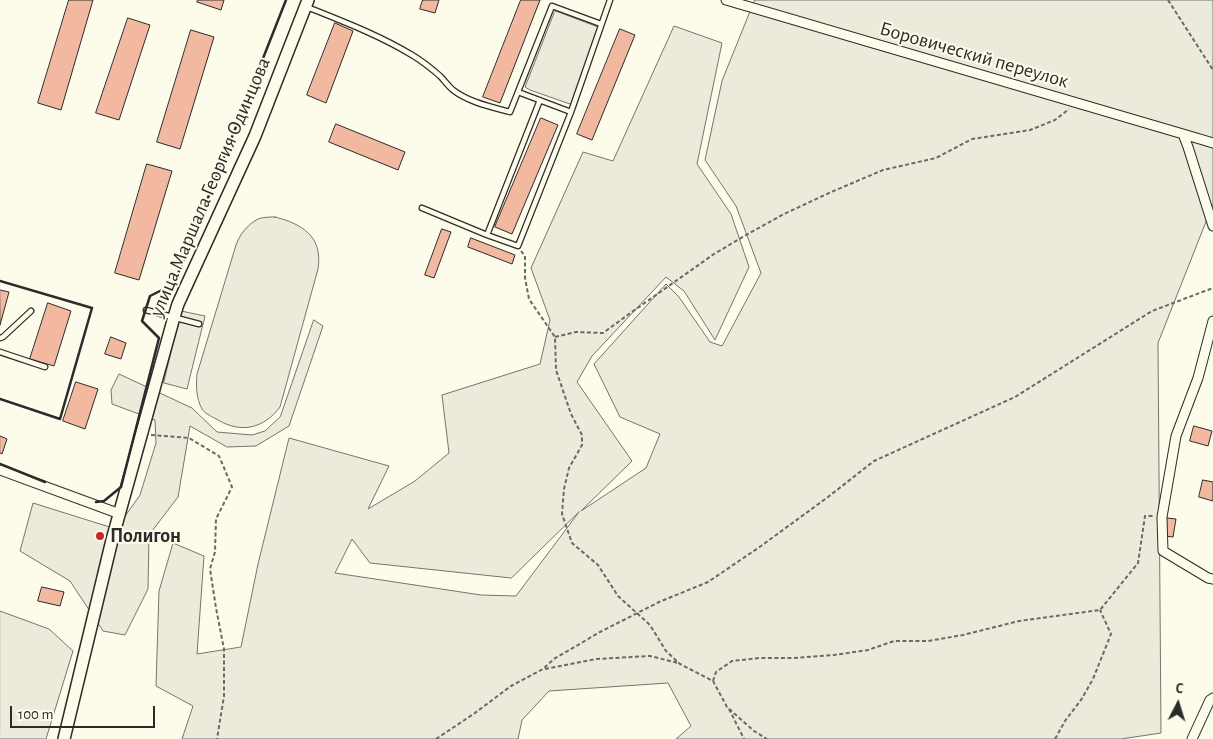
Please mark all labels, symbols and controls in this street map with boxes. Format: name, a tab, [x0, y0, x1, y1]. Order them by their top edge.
street label: Боровический переулок	[877, 17, 1071, 93]
street label: улица Маршала Георгия Одинцова	[144, 54, 276, 320]
place label: Полигон	[110, 524, 181, 548]
marker: Полигон	[94, 530, 106, 542]
north arrow	[1153, 679, 1203, 729]
text: С	[1175, 682, 1184, 696]
scale bar	[12, 696, 158, 728]
text: 100 m	[18, 707, 53, 722]

